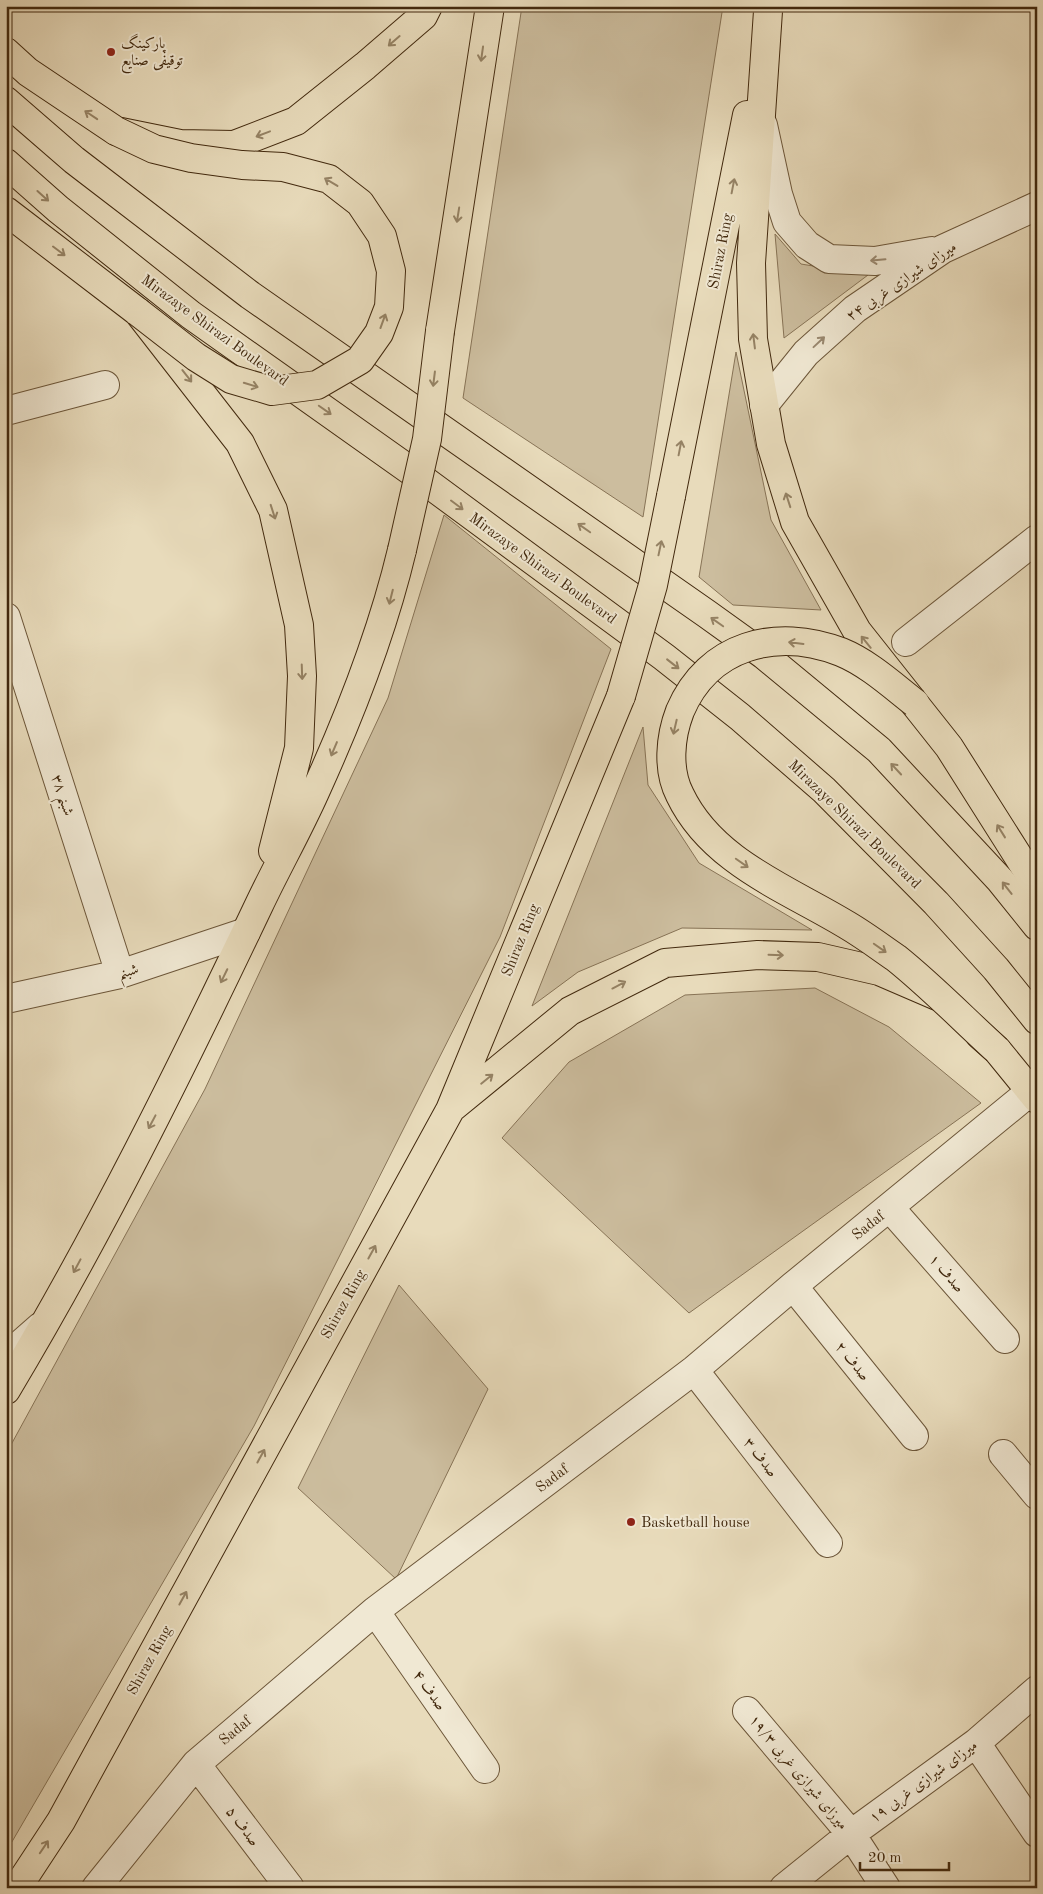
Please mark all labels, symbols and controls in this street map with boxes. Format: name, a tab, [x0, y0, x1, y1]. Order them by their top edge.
place label: پارکینگ توقیفی صنایع	[121, 33, 183, 74]
one-way arrow	[388, 35, 401, 46]
marker: پارکینگ توقیفی صنایع	[105, 46, 117, 58]
one-way arrow	[477, 46, 487, 62]
one-way arrow	[85, 109, 99, 119]
one-way arrow	[256, 130, 271, 139]
one-way arrow	[325, 177, 339, 187]
one-way arrow	[729, 179, 738, 195]
one-way arrow	[36, 190, 49, 201]
one-way arrow	[453, 207, 463, 223]
street label: Shiraz Ring	[707, 212, 736, 290]
street label: ۲۴ میرزای شیرازی غربی	[844, 240, 961, 326]
one-way arrow	[52, 245, 65, 256]
one-way arrow	[870, 255, 886, 264]
street label: Mirazaye Shirazi Boulevard	[138, 273, 291, 390]
one-way arrow	[379, 314, 388, 330]
one-way arrow	[749, 334, 759, 350]
one-way arrow	[812, 336, 825, 348]
one-way arrow	[182, 369, 193, 382]
one-way arrow	[429, 371, 439, 387]
one-way arrow	[243, 380, 259, 390]
one-way arrow	[318, 405, 332, 415]
one-way arrow	[676, 441, 686, 457]
one-way arrow	[783, 492, 793, 508]
one-way arrow	[450, 500, 464, 510]
one-way arrow	[269, 504, 278, 519]
street label: Mirazaye Shirazi Boulevard	[466, 511, 619, 628]
one-way arrow	[577, 523, 591, 533]
one-way arrow	[656, 540, 665, 556]
one-way arrow	[386, 589, 395, 605]
one-way arrow	[710, 617, 724, 627]
one-way arrow	[860, 636, 871, 649]
one-way arrow	[788, 638, 804, 648]
one-way arrow	[666, 658, 679, 669]
one-way arrow	[297, 663, 306, 679]
one-way arrow	[670, 719, 679, 735]
one-way arrow	[328, 741, 338, 756]
street label: Mirazaye Shirazi Boulevard	[785, 758, 923, 892]
one-way arrow	[890, 762, 902, 775]
street label: شبنم ۳۸	[42, 773, 75, 820]
one-way arrow	[996, 824, 1006, 838]
one-way arrow	[734, 858, 748, 868]
one-way arrow	[1001, 882, 1012, 895]
street label: Shiraz Ring	[500, 902, 543, 979]
one-way arrow	[873, 943, 887, 953]
one-way arrow	[768, 951, 784, 960]
street label: شبنم	[116, 962, 142, 988]
one-way arrow	[219, 968, 228, 983]
one-way arrow	[611, 980, 626, 989]
one-way arrow	[481, 1073, 494, 1084]
one-way arrow	[147, 1114, 156, 1129]
street label: Sadaf	[850, 1208, 889, 1244]
one-way arrow	[367, 1244, 377, 1259]
street label: ۱ صدف	[925, 1252, 966, 1296]
one-way arrow	[71, 1258, 81, 1272]
street label: Shiraz Ring	[319, 1267, 370, 1342]
street label: ۲ صدف	[832, 1340, 872, 1384]
street label: صدف ۳	[740, 1435, 780, 1480]
one-way arrow	[256, 1448, 266, 1463]
street label: Sadaf	[534, 1461, 573, 1496]
marker: Basketball house	[625, 1516, 637, 1528]
place label: Basketball house	[641, 1516, 750, 1531]
one-way arrow	[178, 1591, 188, 1606]
street label: Shiraz Ring	[125, 1623, 176, 1698]
street label: ۴ صدف	[410, 1668, 448, 1714]
street label: Sadaf	[217, 1713, 256, 1749]
street label: ۱۹/۳ میرزای شیرازی غربی	[744, 1713, 850, 1834]
street label: ۱۹ میرزای شیرازی غربی	[867, 1738, 982, 1828]
street label: ۵ صدف	[222, 1804, 261, 1849]
scale bar	[860, 1839, 949, 1871]
one-way arrow	[39, 1840, 49, 1854]
text: 20 m	[868, 1851, 902, 1866]

